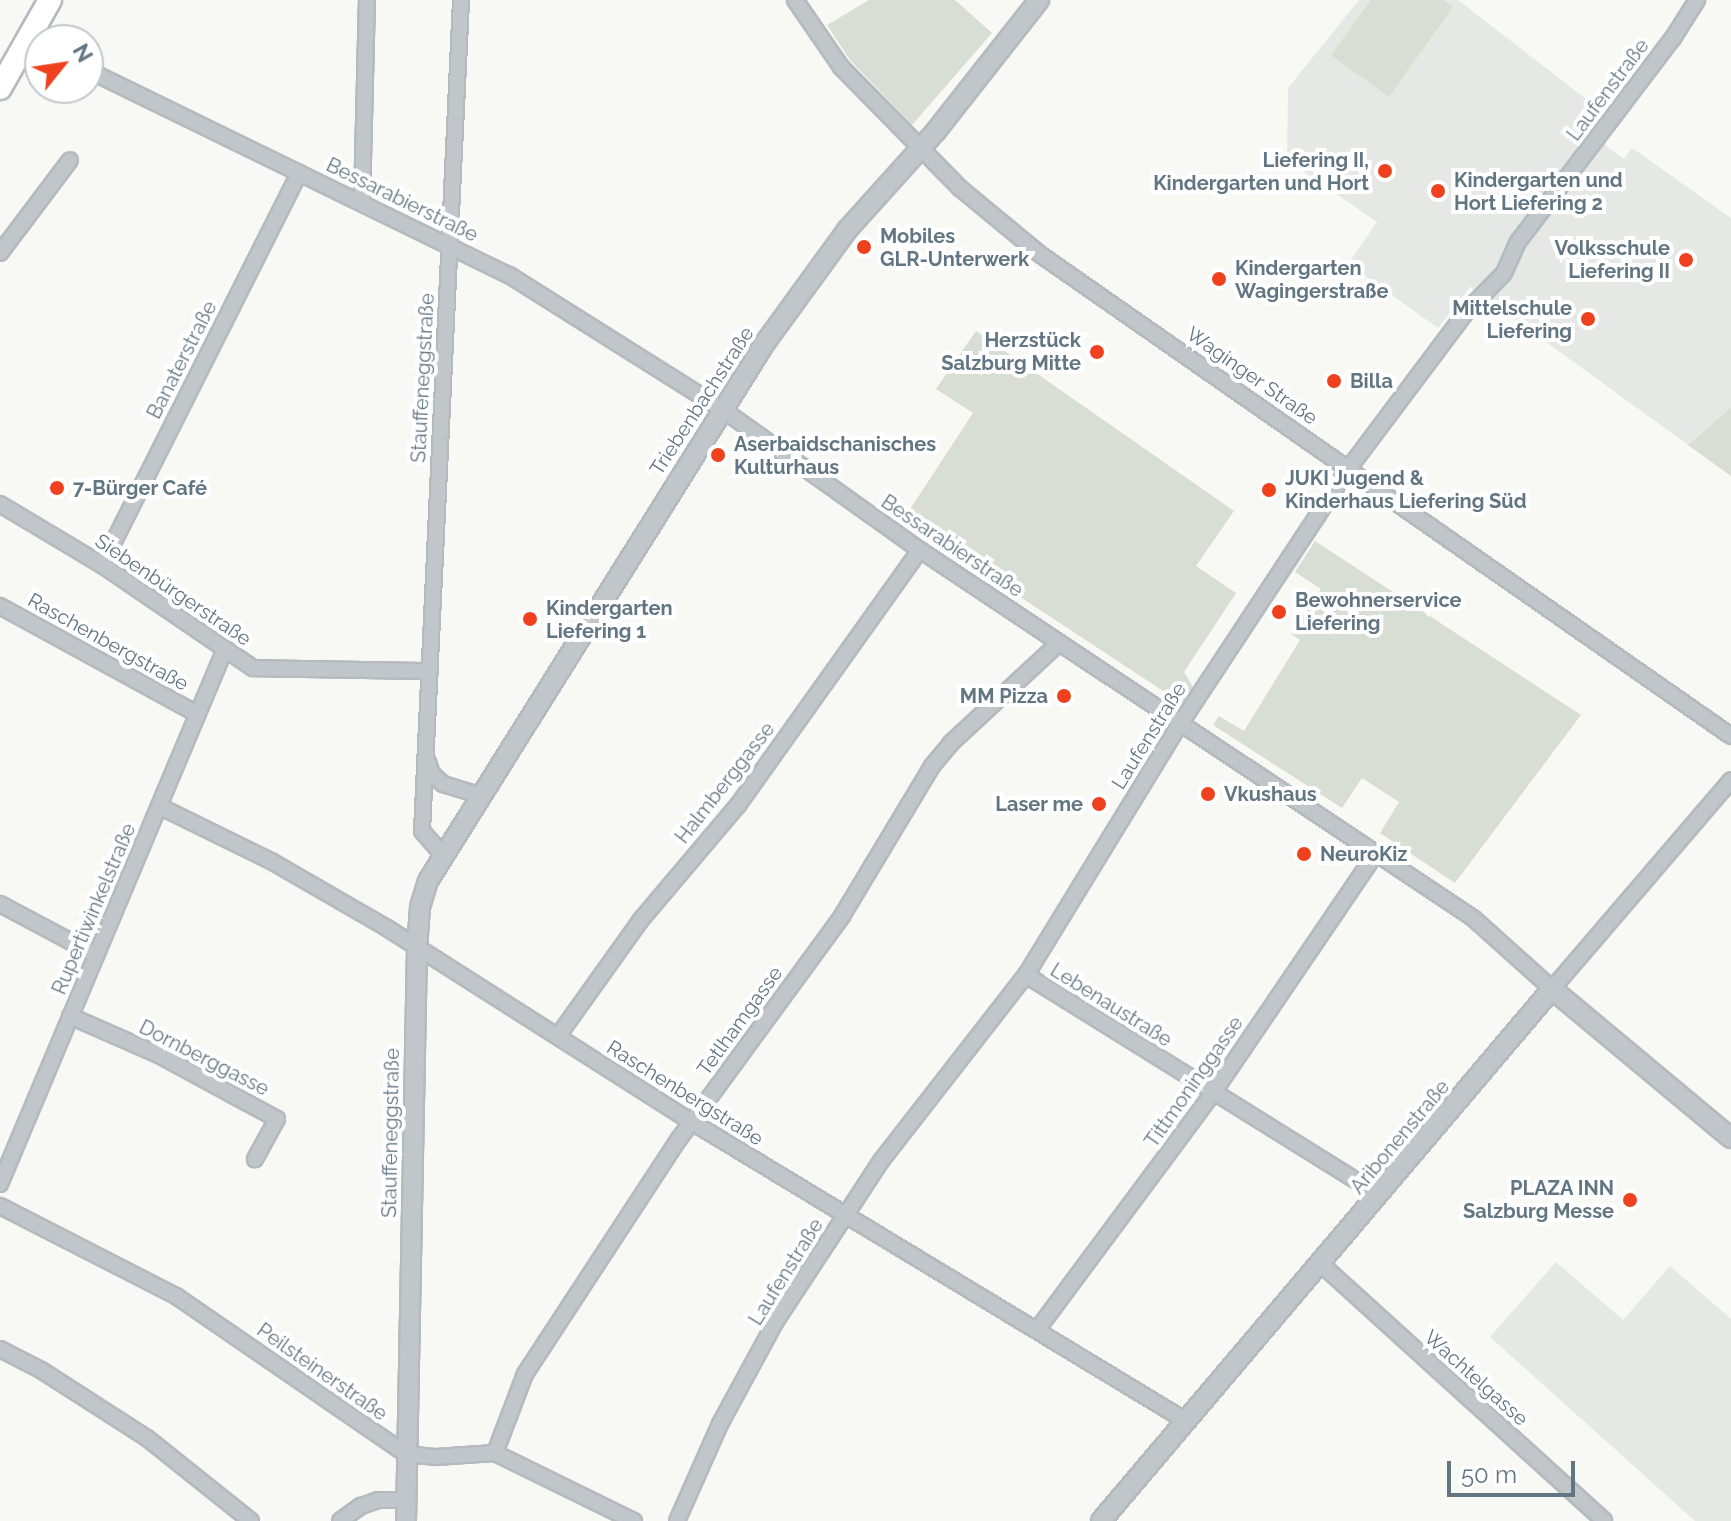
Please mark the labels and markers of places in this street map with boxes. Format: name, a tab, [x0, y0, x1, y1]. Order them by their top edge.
place label: Liefering II, Kindergarten und Hort	[1153, 148, 1369, 195]
marker: Liefering II, Kindergarten und Hort	[1376, 162, 1394, 180]
place label: Kindergarten und Hort Liefering 2	[1454, 168, 1623, 215]
marker: Kindergarten und Hort Liefering 2	[1429, 182, 1447, 200]
place label: Mobiles GLR-Unterwerk	[880, 224, 1029, 271]
place label: Volksschule Liefering II	[1554, 236, 1670, 283]
marker: Mobiles GLR-Unterwerk	[855, 238, 873, 256]
marker: Volksschule Liefering II	[1677, 251, 1695, 269]
place label: Kindergarten Wagingerstraße	[1235, 256, 1388, 303]
marker: Kindergarten Wagingerstraße	[1210, 270, 1228, 288]
place label: Mittelschule Liefering	[1452, 296, 1572, 343]
marker: Mittelschule Liefering	[1579, 310, 1597, 328]
place label: Herzstück Salzburg Mitte	[941, 328, 1081, 375]
marker: Herzstück Salzburg Mitte	[1088, 343, 1106, 361]
place label: Billa	[1350, 369, 1393, 393]
marker: Billa	[1325, 372, 1343, 390]
place label: Aserbaidschanisches Kulturhaus	[734, 432, 936, 479]
marker: Aserbaidschanisches Kulturhaus	[709, 446, 727, 464]
place label: JUKI Jugend & Kinderhaus Liefering Süd	[1285, 466, 1527, 513]
place label: 7-Bürger Café	[73, 476, 207, 500]
marker: 7-Bürger Café	[48, 479, 66, 497]
marker: JUKI Jugend & Kinderhaus Liefering Süd	[1260, 481, 1278, 499]
place label: Bewohnerservice Liefering	[1295, 588, 1462, 635]
place label: Kindergarten Liefering 1	[546, 596, 673, 643]
marker: Bewohnerservice Liefering	[1270, 603, 1288, 621]
marker: Kindergarten Liefering 1	[521, 610, 539, 628]
place label: MM Pizza	[960, 684, 1048, 708]
marker: MM Pizza	[1055, 687, 1073, 705]
place label: Vkushaus	[1224, 782, 1317, 806]
marker: Vkushaus	[1199, 785, 1217, 803]
place label: Laser me	[995, 792, 1083, 816]
marker: Laser me	[1090, 795, 1108, 813]
place label: NeuroKiz	[1320, 842, 1407, 866]
marker: NeuroKiz	[1295, 845, 1313, 863]
place label: PLAZA INN Salzburg Messe	[1463, 1176, 1614, 1223]
marker: PLAZA INN Salzburg Messe	[1621, 1191, 1639, 1209]

